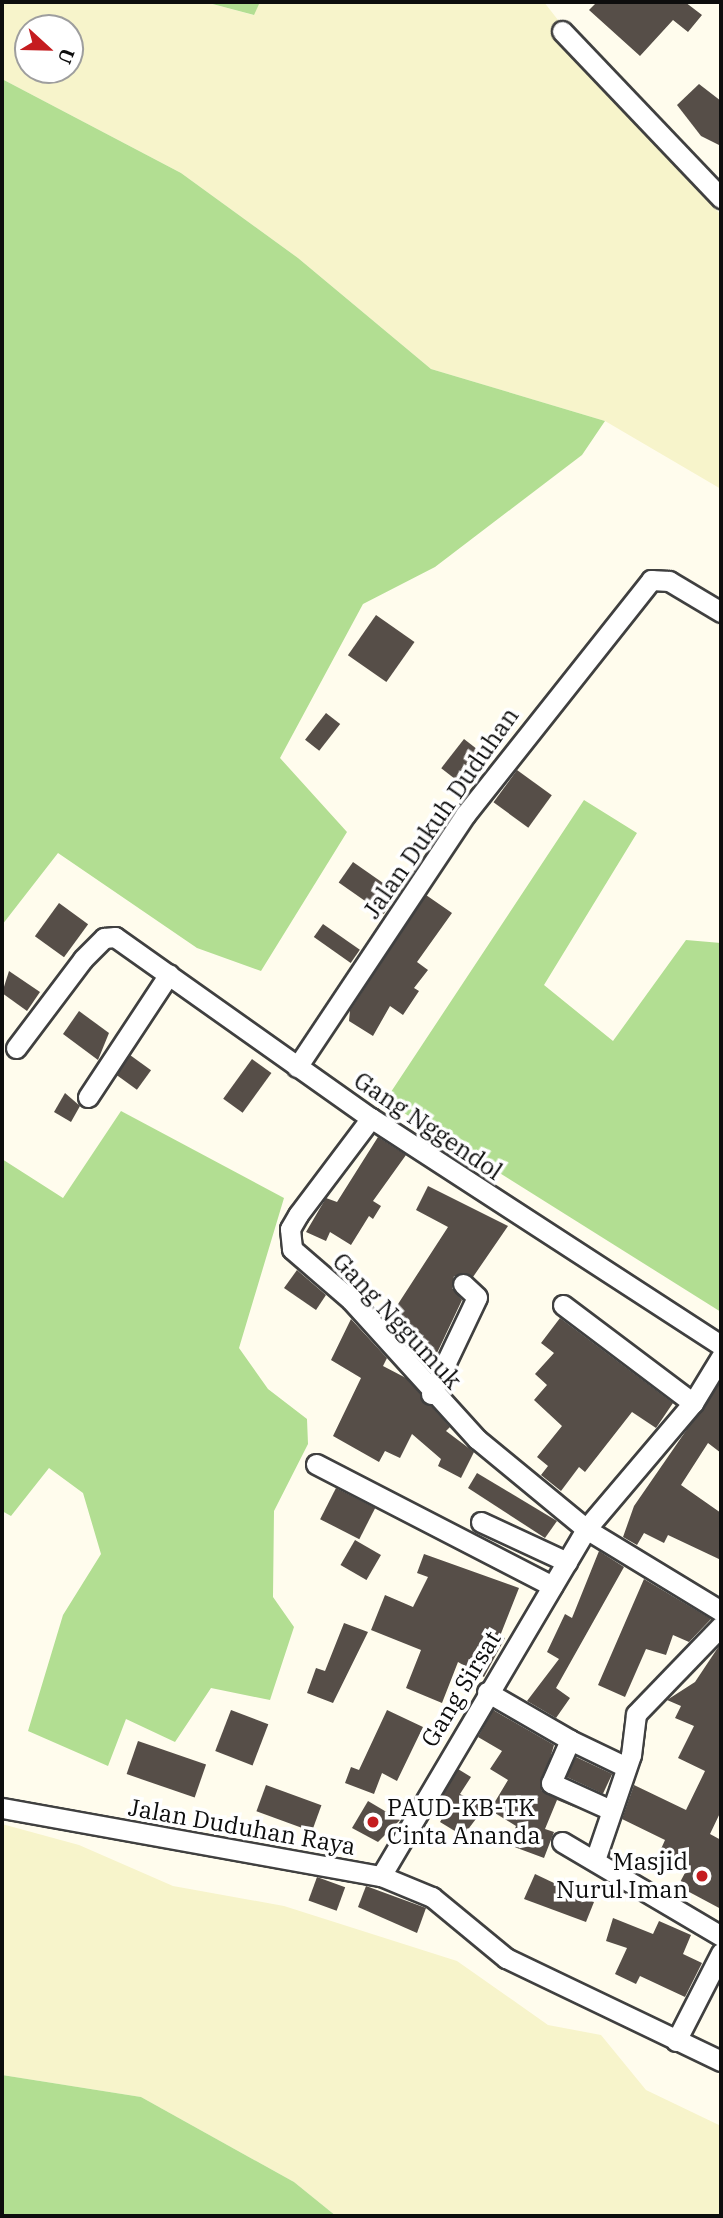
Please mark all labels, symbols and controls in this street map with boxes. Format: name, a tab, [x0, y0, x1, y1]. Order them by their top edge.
north arrow	[14, 14, 84, 84]
text: U	[53, 45, 80, 67]
street label: Jalan Dukuh Duduhan	[357, 702, 525, 924]
street label: Gang Nggendol	[348, 1066, 508, 1186]
street label: Gang Nggumuk	[327, 1247, 467, 1395]
street label: Gang Sirsat	[415, 1626, 507, 1752]
street label: Jalan Duduhan Raya	[126, 1793, 358, 1861]
place label: PAUD-KB-TK Cinta Ananda	[387, 1794, 541, 1850]
marker: PAUD-KB-TK Cinta Ananda	[365, 1814, 381, 1830]
place label: Masjid Nurul Iman	[556, 1848, 688, 1904]
marker: Masjid Nurul Iman	[694, 1868, 710, 1884]

